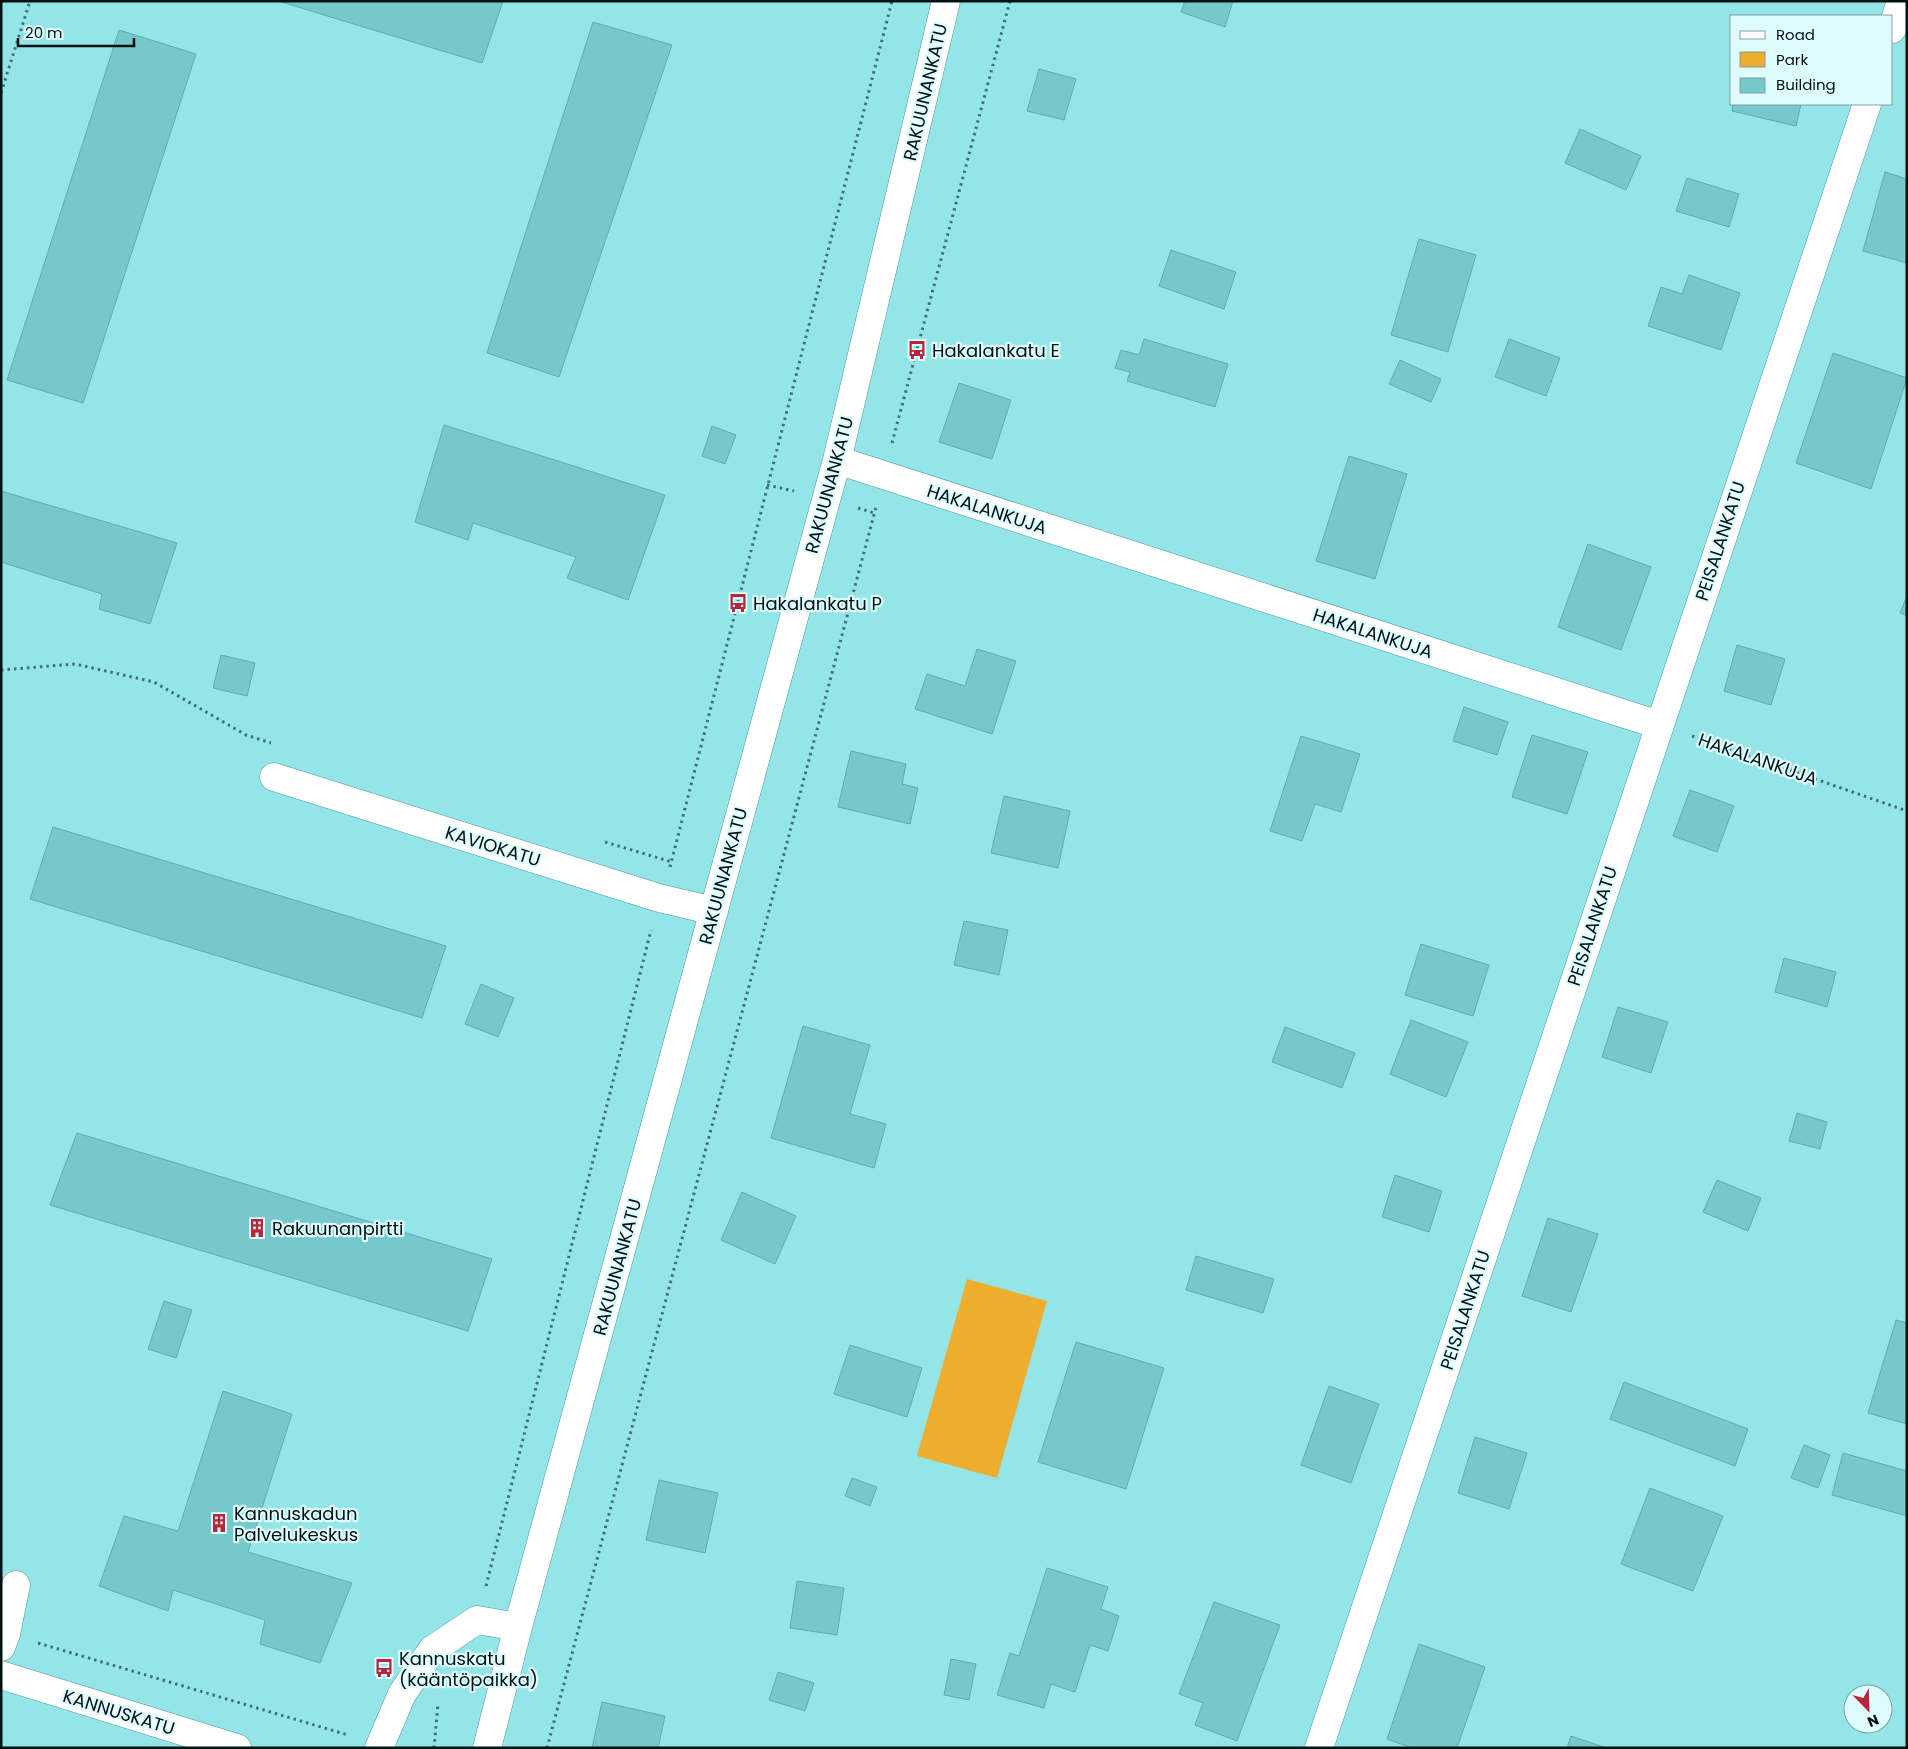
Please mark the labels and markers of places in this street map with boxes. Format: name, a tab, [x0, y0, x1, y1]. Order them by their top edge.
place label: Hakalankatu E	[932, 338, 1060, 363]
bus stop icon: Hakalankatu E	[906, 339, 928, 361]
place label: Hakalankatu P	[753, 591, 882, 616]
bus stop icon: Hakalankatu P	[727, 592, 749, 614]
place label: Rakuunanpirtti	[272, 1216, 403, 1241]
building icon: Rakuunanpirtti	[246, 1217, 268, 1239]
place label: Kannuskadun Palvelukeskus	[234, 1501, 358, 1547]
building icon: Kannuskadun Palvelukeskus	[208, 1512, 230, 1534]
place label: Kannuskatu (kääntöpaikka)	[399, 1646, 538, 1692]
bus stop icon: Kannuskatu (kääntöpaikka)	[373, 1657, 395, 1679]

